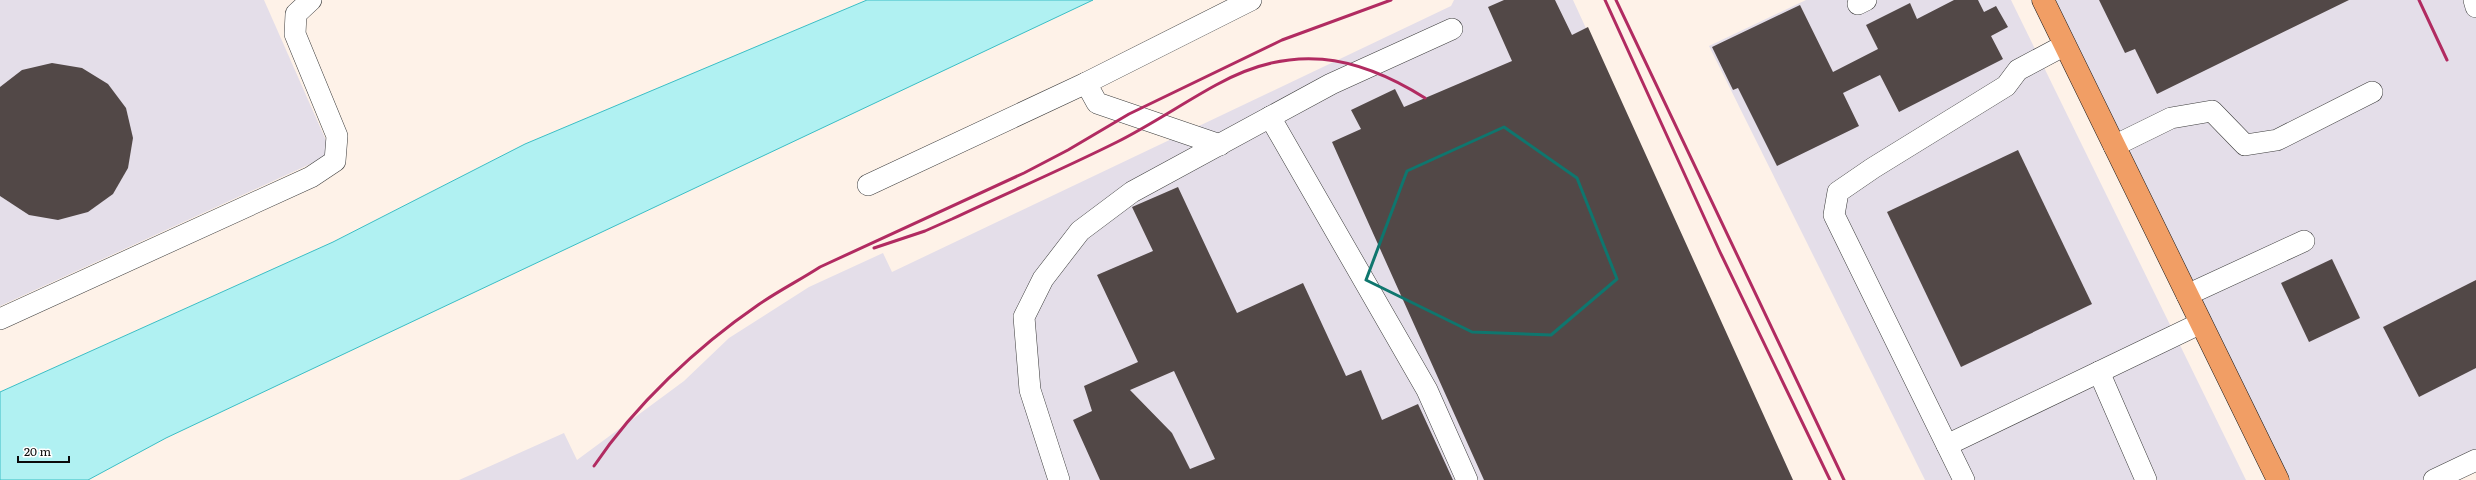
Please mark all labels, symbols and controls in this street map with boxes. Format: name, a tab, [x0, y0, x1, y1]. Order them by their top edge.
scale bar	[18, 438, 69, 464]
text: 20 m	[24, 442, 51, 460]

